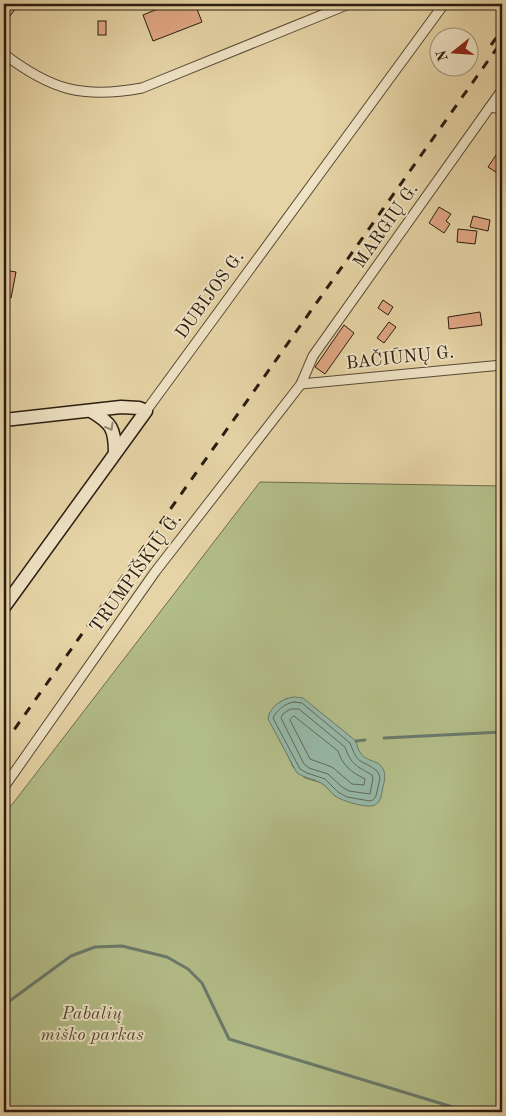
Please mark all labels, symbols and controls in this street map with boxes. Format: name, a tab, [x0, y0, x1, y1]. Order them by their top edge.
north arrow	[428, 28, 478, 78]
text: N	[434, 48, 451, 63]
street label: MARGIŲ G.	[350, 180, 422, 272]
street label: DUBIJOS G.	[172, 248, 248, 342]
street label: BAČIŪNŲ G.	[344, 338, 455, 373]
one-way arrow	[104, 422, 114, 431]
street label: TRUMPIŠKIŲ G.	[83, 507, 185, 636]
park label: Pabalių miško parkas	[40, 1005, 144, 1044]

